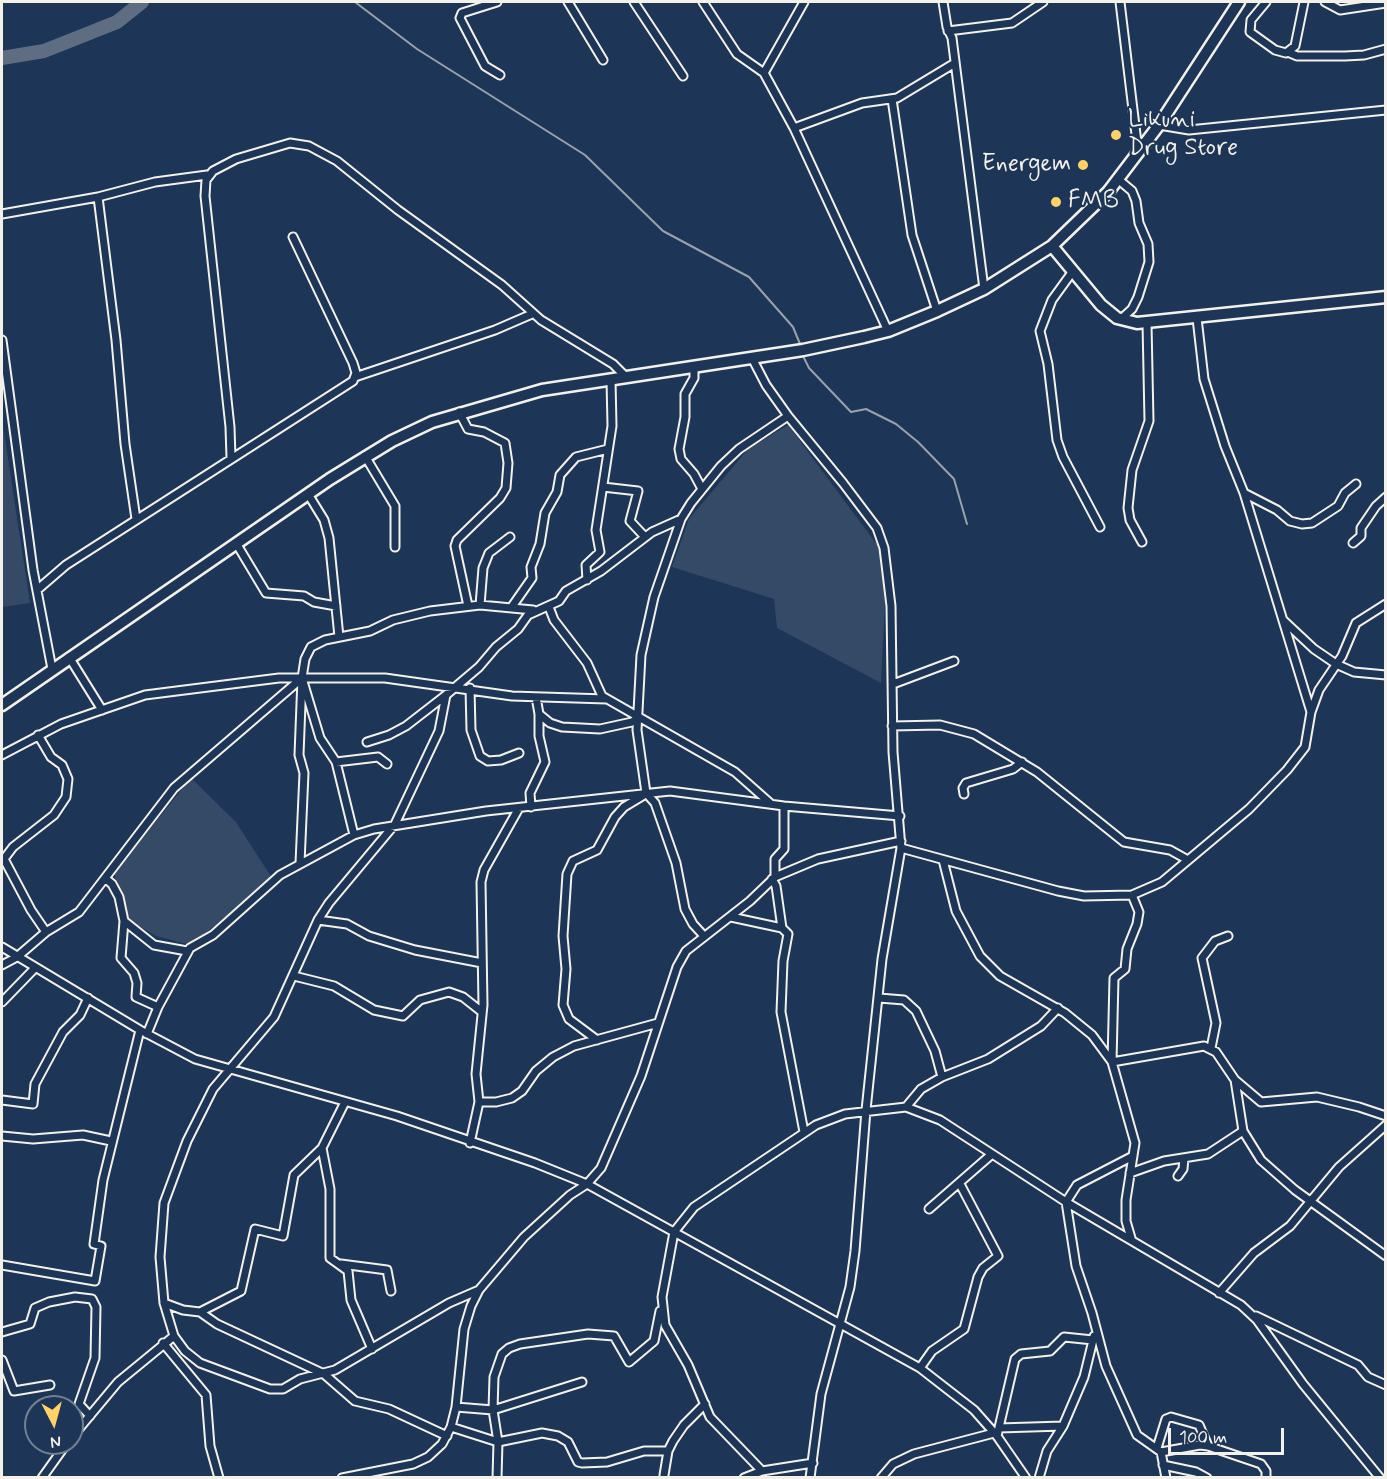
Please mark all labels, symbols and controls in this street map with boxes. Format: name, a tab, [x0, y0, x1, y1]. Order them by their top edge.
place label: Likuni Drug Store	[1128, 107, 1238, 163]
marker: Likuni Drug Store	[1109, 128, 1123, 142]
place label: Energem	[982, 151, 1071, 179]
marker: Energem	[1076, 158, 1090, 172]
place label: FMB	[1068, 188, 1119, 216]
marker: FMB	[1049, 195, 1063, 209]
north arrow	[24, 1395, 84, 1455]
scale bar	[1171, 1416, 1286, 1454]
text: 100 m	[1179, 1426, 1227, 1450]
text: N	[49, 1430, 62, 1452]

